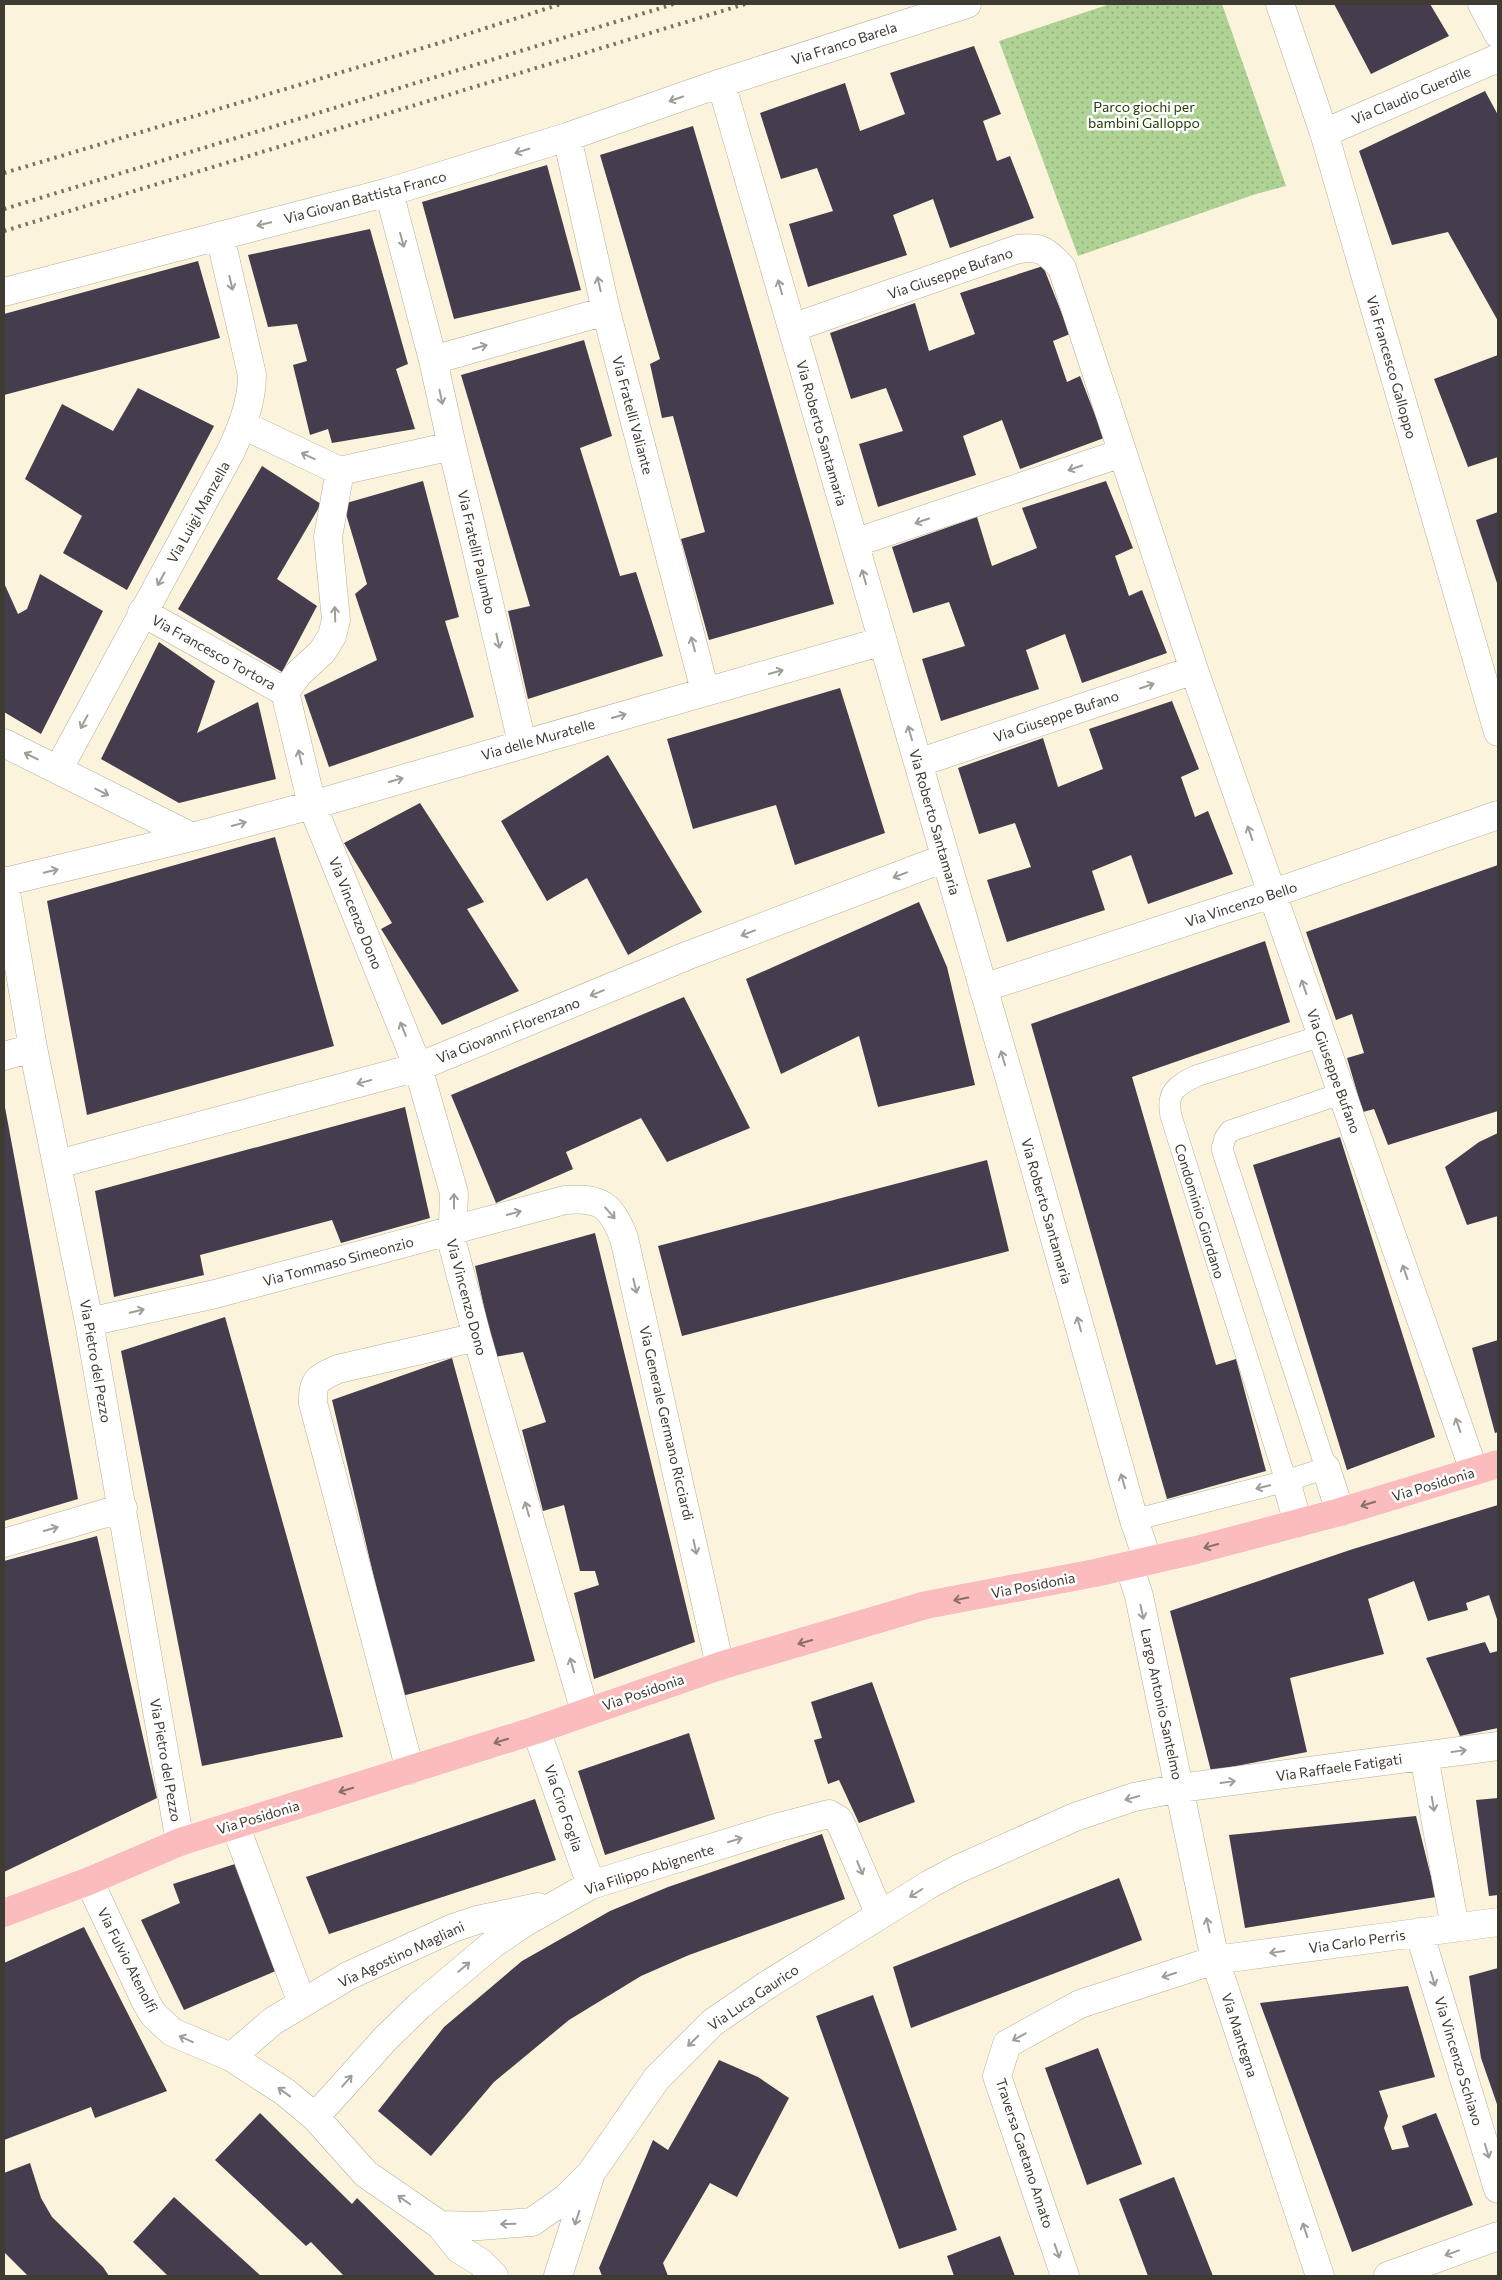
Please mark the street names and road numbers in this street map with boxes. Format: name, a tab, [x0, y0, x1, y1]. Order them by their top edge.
street label: Via Franco Barela	[789, 18, 899, 68]
street label: Via Claudio Guerdile	[1349, 62, 1473, 128]
street label: Via Giovan Battista Franco	[282, 167, 448, 227]
street label: Via Giuseppe Bufano	[885, 244, 1015, 302]
street label: Via Francesco Galloppo	[1363, 293, 1421, 441]
street label: Via Fratelli Valiante	[609, 354, 657, 476]
street label: Via Roberto Santamaria	[793, 358, 851, 508]
street label: Via Luigi Manzella	[163, 458, 233, 566]
street label: Via Fratelli Palumbo	[454, 488, 500, 616]
street label: Via Francesco Tortora	[149, 611, 279, 693]
street label: Via Giuseppe Bufano	[991, 687, 1121, 745]
street label: Via delle Muratelle	[479, 715, 597, 763]
street label: Via Roberto Santamaria	[906, 747, 964, 897]
street label: Via Vincenzo Dono	[326, 854, 386, 972]
street label: Via Vincenzo Bello	[1183, 878, 1299, 930]
street label: Via Giovanni Florenzano	[434, 993, 582, 1067]
street label: Via Giuseppe Bufano	[1304, 1006, 1364, 1136]
street label: Via Roberto Santamaria	[1018, 1136, 1076, 1286]
street label: Condominio Giordano	[1171, 1141, 1229, 1281]
street label: Via Tommaso Simeonzio	[261, 1233, 415, 1289]
street label: Via Vincenzo Dono	[443, 1237, 491, 1357]
street label: Via Pietro del Pezzo	[77, 1298, 115, 1424]
street label: Via Generale Germano Ricciardi	[636, 1324, 698, 1522]
street label: Via Posidonia	[1390, 1463, 1476, 1505]
street label: Via Posidonia	[989, 1569, 1077, 1601]
street label: Largo Antonio Santelmo	[1138, 1627, 1186, 1781]
street label: Via Posidonia	[600, 1670, 686, 1714]
street label: Via Pietro del Pezzo	[147, 1697, 185, 1823]
street label: Via Raffaele Fatigati	[1275, 1750, 1403, 1784]
street label: Via Ciro Foglia	[541, 1762, 587, 1854]
street label: Via Posidonia	[215, 1796, 301, 1838]
street label: Via Filippo Abignente	[582, 1840, 716, 1898]
street label: Via Fulvio Atenolfi	[94, 1905, 162, 2015]
street label: Via Agostino Magliani	[335, 1917, 467, 1991]
street label: Via Carlo Perris	[1308, 1926, 1406, 1956]
street label: Via Luca Gaurico	[704, 1960, 802, 2034]
street label: Via Mantegna	[1218, 1991, 1262, 2079]
street label: Via Vincenzo Schiavo	[1431, 1994, 1487, 2128]
street label: Traversa Gaetano Amato	[993, 2076, 1057, 2230]

